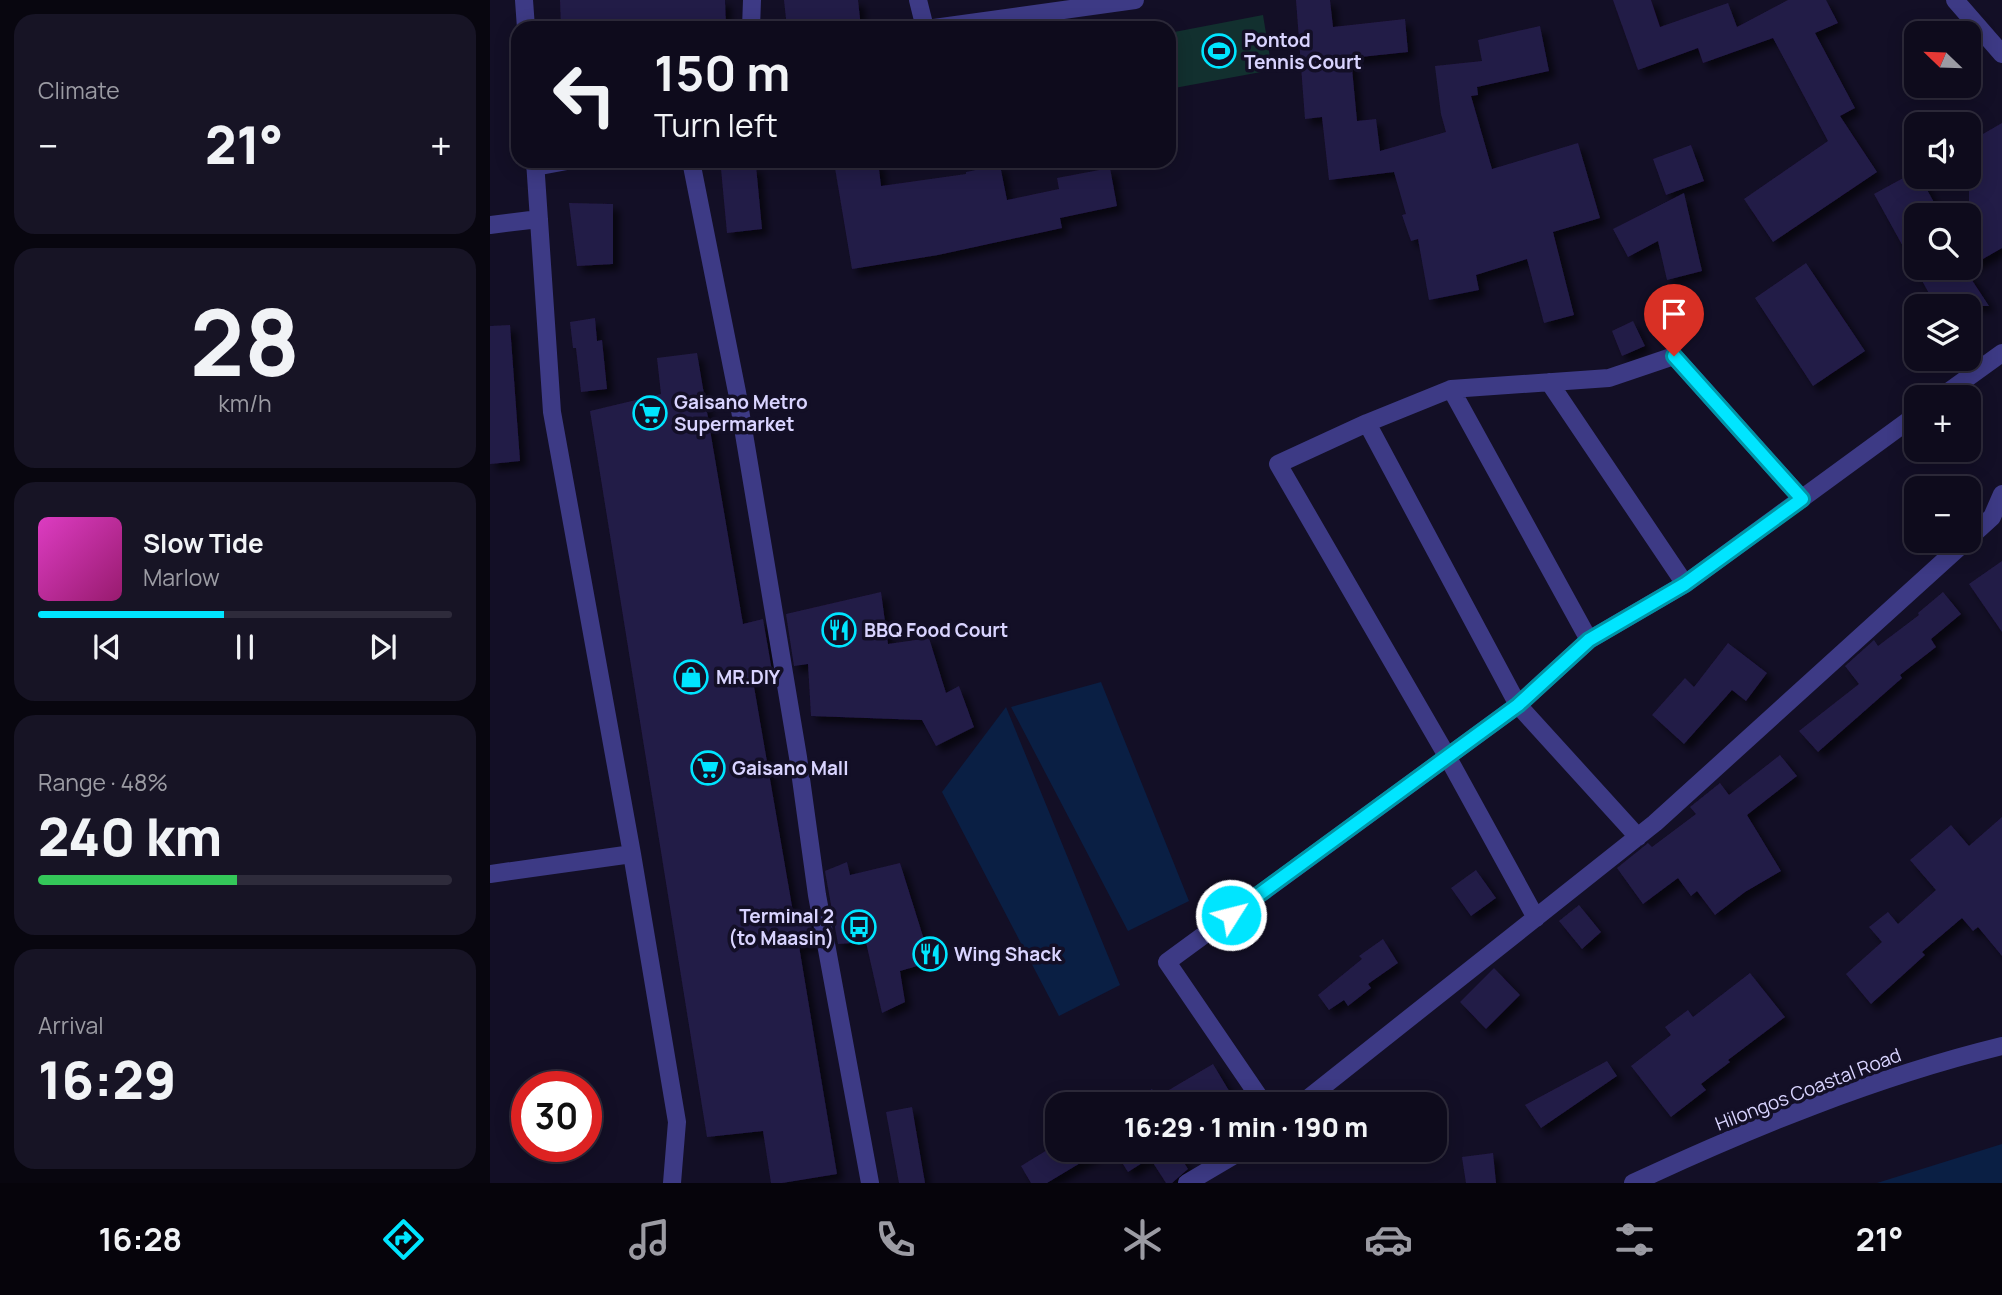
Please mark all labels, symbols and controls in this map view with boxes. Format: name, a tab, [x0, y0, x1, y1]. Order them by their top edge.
north arrow	[1904, 21, 1981, 98]
map controls	[1904, 21, 1981, 553]
place label: Pontod Tennis Court	[1244, 27, 1362, 75]
sports icon: Pontod Tennis Court	[1200, 32, 1238, 70]
text: 150 m	[654, 39, 790, 106]
icon: left	[539, 49, 630, 140]
text: Climate	[38, 74, 120, 106]
text: Turn left	[654, 103, 778, 147]
text: 21°	[205, 109, 284, 180]
button: sound	[1904, 112, 1981, 189]
text: −	[38, 119, 59, 171]
text: +	[430, 119, 452, 171]
button: search	[1904, 203, 1981, 280]
text: 28	[190, 279, 300, 403]
pin	[1644, 284, 1704, 356]
button: layers	[1904, 294, 1981, 371]
icon: arrive	[1655, 295, 1693, 333]
button: +	[1904, 385, 1981, 462]
text: km/h	[218, 387, 272, 419]
place label: Gaisano Metro Supermarket	[674, 389, 808, 437]
supermarket icon: Gaisano Metro Supermarket	[631, 394, 669, 432]
button: −	[1904, 476, 1981, 553]
text: Slow Tide	[143, 525, 264, 561]
text: Marlow	[143, 561, 220, 593]
restaurant icon: BBQ Food Court	[820, 611, 858, 649]
place label: BBQ Food Court	[864, 617, 1008, 643]
icon: previous	[88, 628, 126, 666]
icon: pause	[226, 628, 264, 666]
icon: next	[364, 628, 402, 666]
shop icon: MR.DIY	[672, 658, 710, 696]
place label: MR.DIY	[716, 664, 780, 690]
supermarket icon: Gaisano Mall	[689, 749, 727, 787]
place label: Gaisano Mall	[732, 755, 849, 781]
text: Range · 48%	[38, 766, 168, 798]
text: 240 km	[38, 801, 222, 872]
position arrow	[1194, 878, 1268, 952]
place label: Terminal 2 (to Maasin)	[728, 903, 834, 951]
bus stop icon: Terminal 2 (to Maasin)	[840, 908, 878, 946]
restaurant icon: Wing Shack	[911, 935, 949, 973]
place label: Wing Shack	[954, 941, 1062, 967]
text: Arrival	[38, 1009, 104, 1041]
street label: Hilongos Coastal Road	[1711, 1041, 1905, 1137]
text: 16:29	[38, 1044, 176, 1115]
speed limit sign: 30	[511, 1071, 602, 1162]
text: 16:29 · 1 min · 190 m	[1124, 1109, 1368, 1145]
icon: directions	[379, 1215, 428, 1264]
icon: music	[625, 1215, 674, 1264]
icon: phone	[871, 1215, 920, 1264]
icon: climate	[1118, 1215, 1167, 1264]
icon: car	[1364, 1215, 1413, 1264]
icon: filters	[1610, 1215, 1659, 1264]
text: 16:28	[99, 1217, 182, 1261]
text: 21°	[1856, 1217, 1903, 1261]

